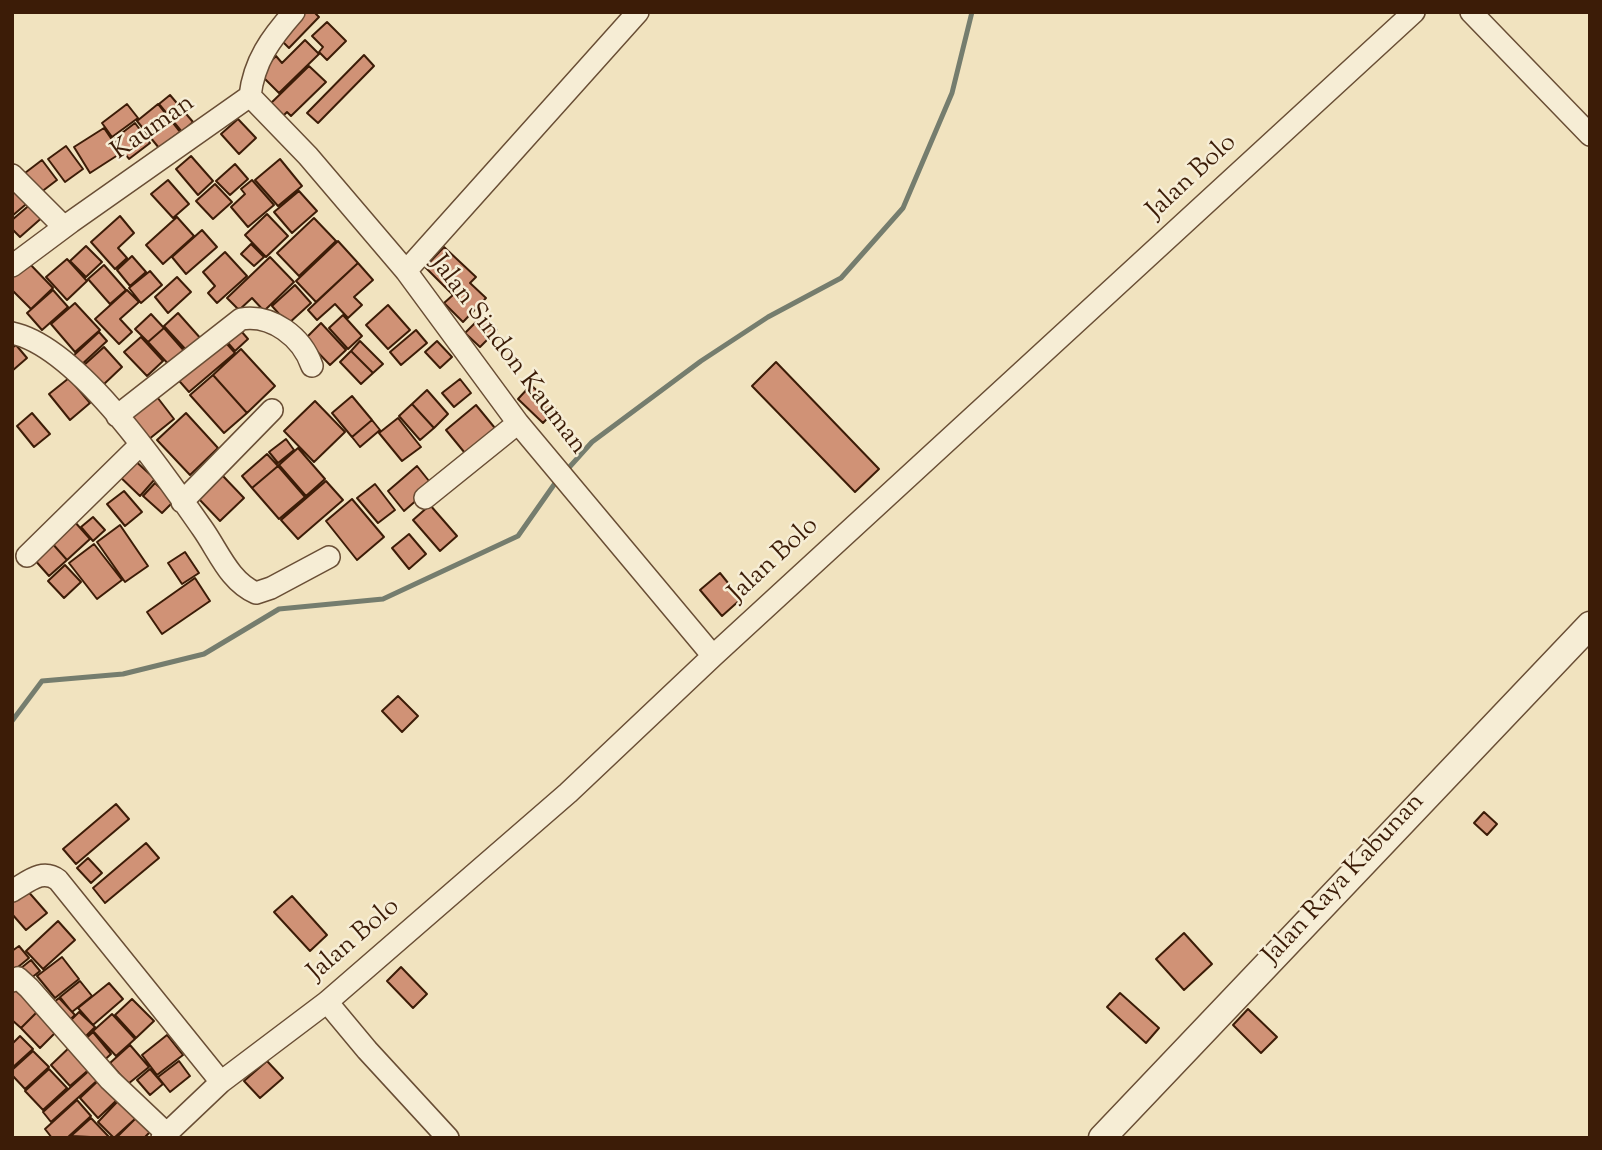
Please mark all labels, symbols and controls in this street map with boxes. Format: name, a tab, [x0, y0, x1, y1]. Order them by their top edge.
street label: Kauman	[106, 89, 202, 169]
street label: Jalan Bolo	[1142, 129, 1244, 227]
street label: Jalan Sindon Kauman	[422, 250, 592, 462]
street label: Jalan Bolo	[724, 512, 826, 610]
street label: Jalan Raya Kabunan	[1258, 788, 1432, 972]
street label: Jalan Bolo	[303, 893, 407, 989]

